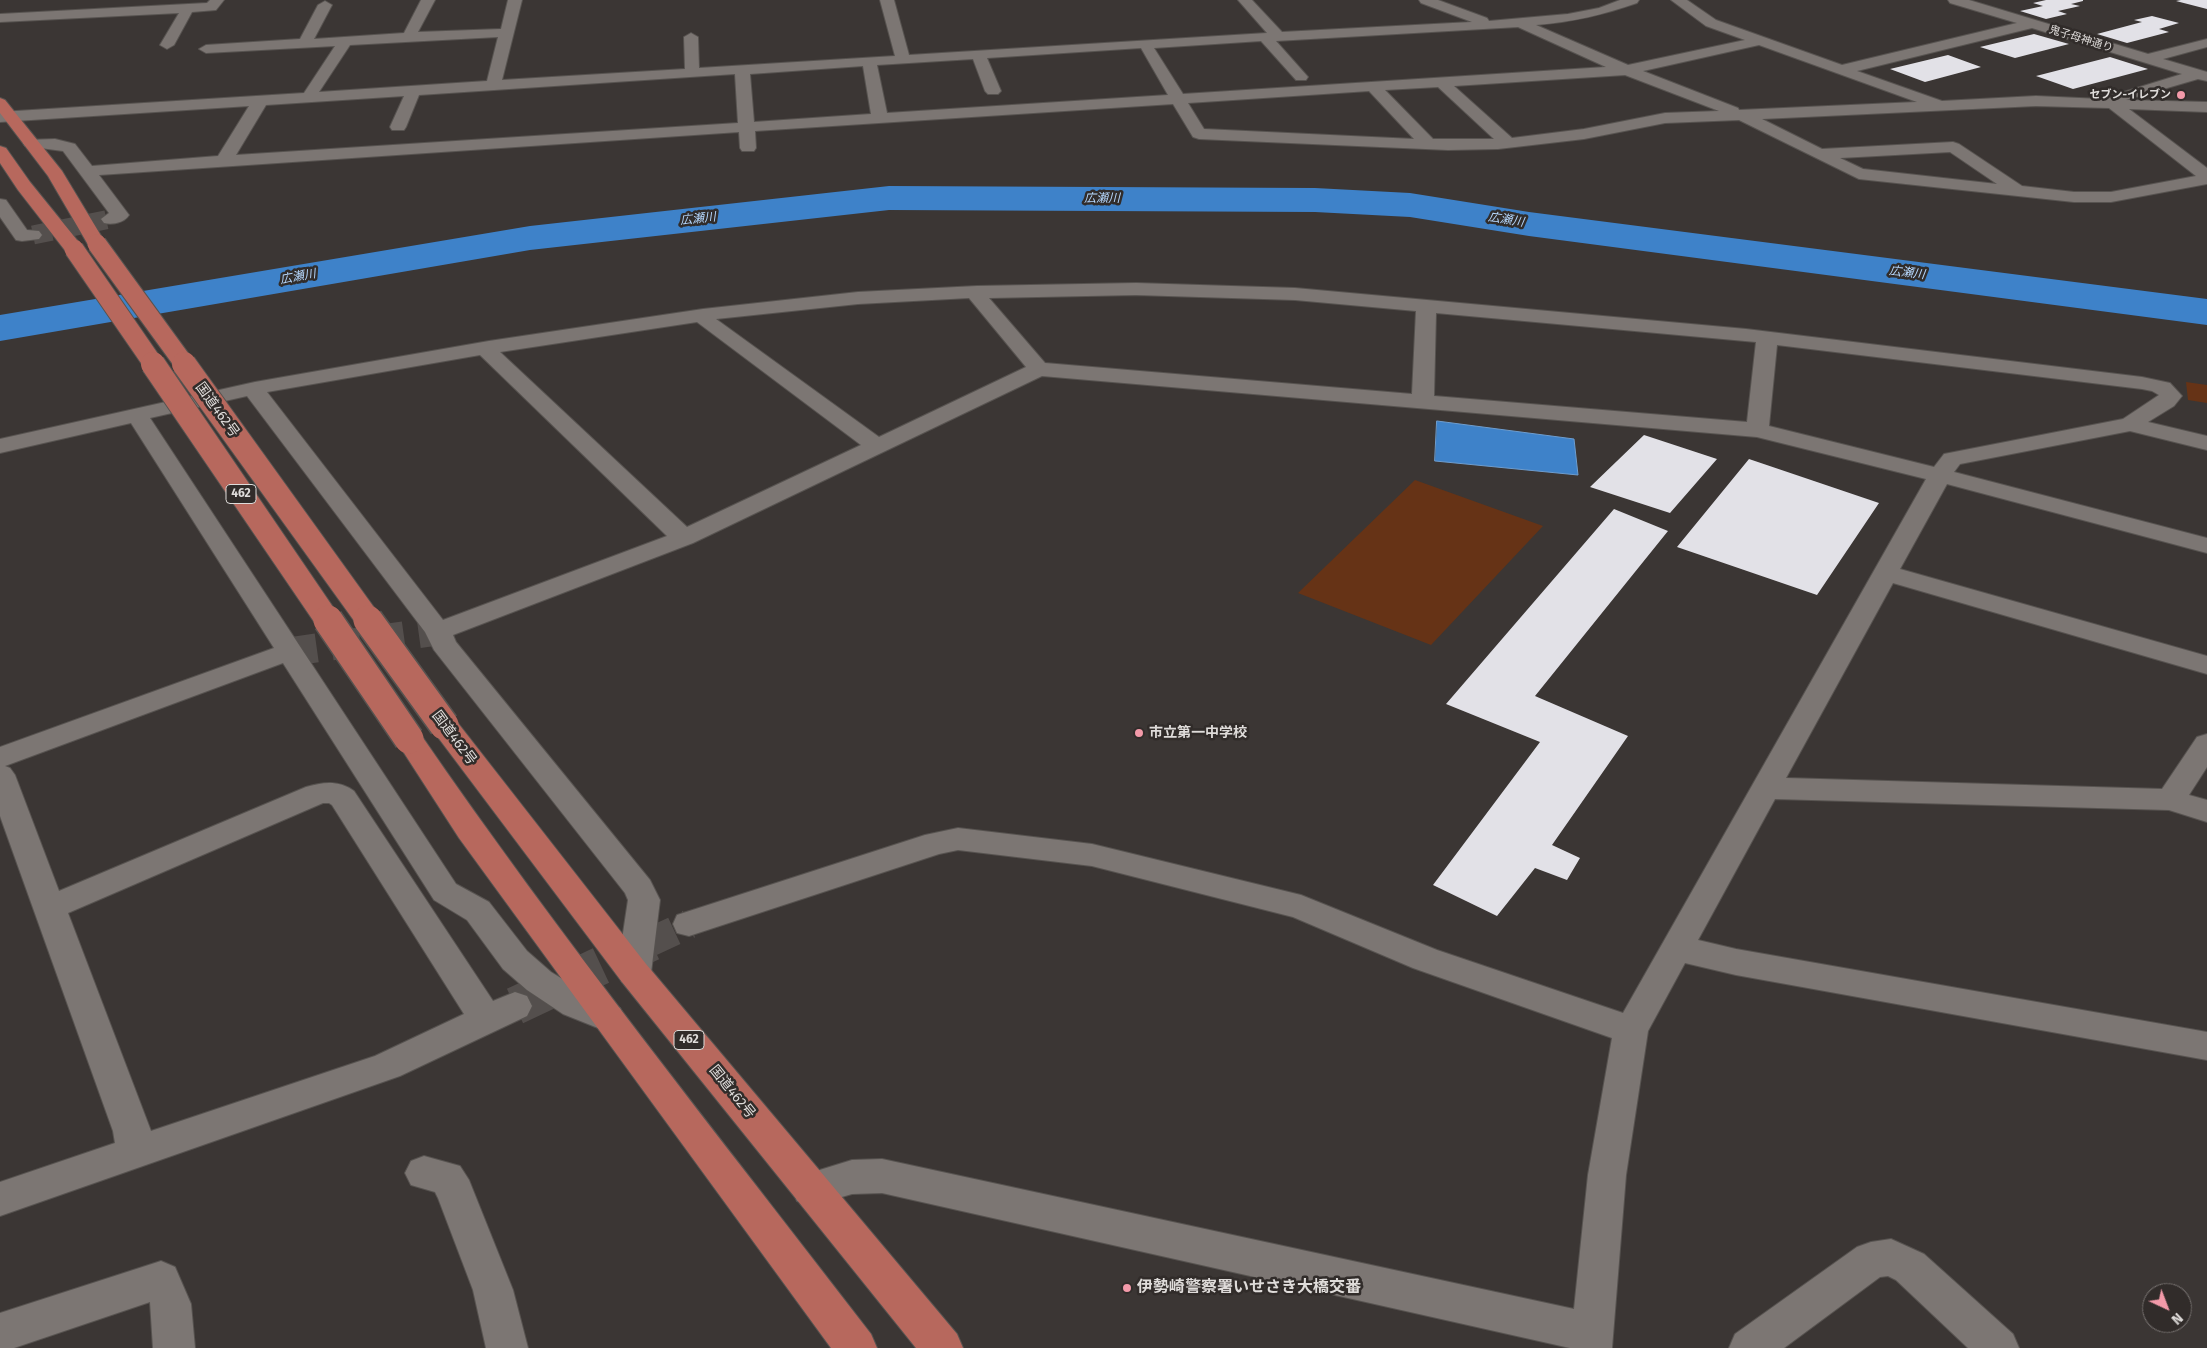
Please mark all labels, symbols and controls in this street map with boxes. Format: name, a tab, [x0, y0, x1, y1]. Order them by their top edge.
street label: 鬼子母神通り	[2048, 23, 2114, 55]
place label: セブン-イレブン	[2090, 88, 2171, 102]
marker: セブン-イレブン	[2175, 89, 2187, 101]
water label: 広瀬川	[1084, 192, 1120, 206]
water label: 広瀬川	[679, 210, 717, 228]
water label: 広瀬川	[1487, 210, 1525, 230]
water label: 広瀬川	[1888, 264, 1926, 282]
water label: 広瀬川	[279, 267, 317, 287]
street label: 国道462号	[191, 379, 243, 441]
road number: 462	[226, 484, 256, 504]
street label: 国道462号	[428, 708, 480, 768]
place label: 市立第一中学校	[1149, 725, 1247, 741]
marker: 市立第一中学校	[1133, 727, 1145, 739]
road number: 462	[674, 1030, 704, 1050]
street label: 国道462号	[705, 1062, 759, 1122]
place label: 伊勢崎警察署いせさき大橋交番	[1137, 1278, 1361, 1298]
marker: 伊勢崎警察署いせさき大橋交番	[1121, 1282, 1133, 1294]
north arrow	[2142, 1283, 2192, 1333]
text: N	[2168, 1309, 2186, 1328]

